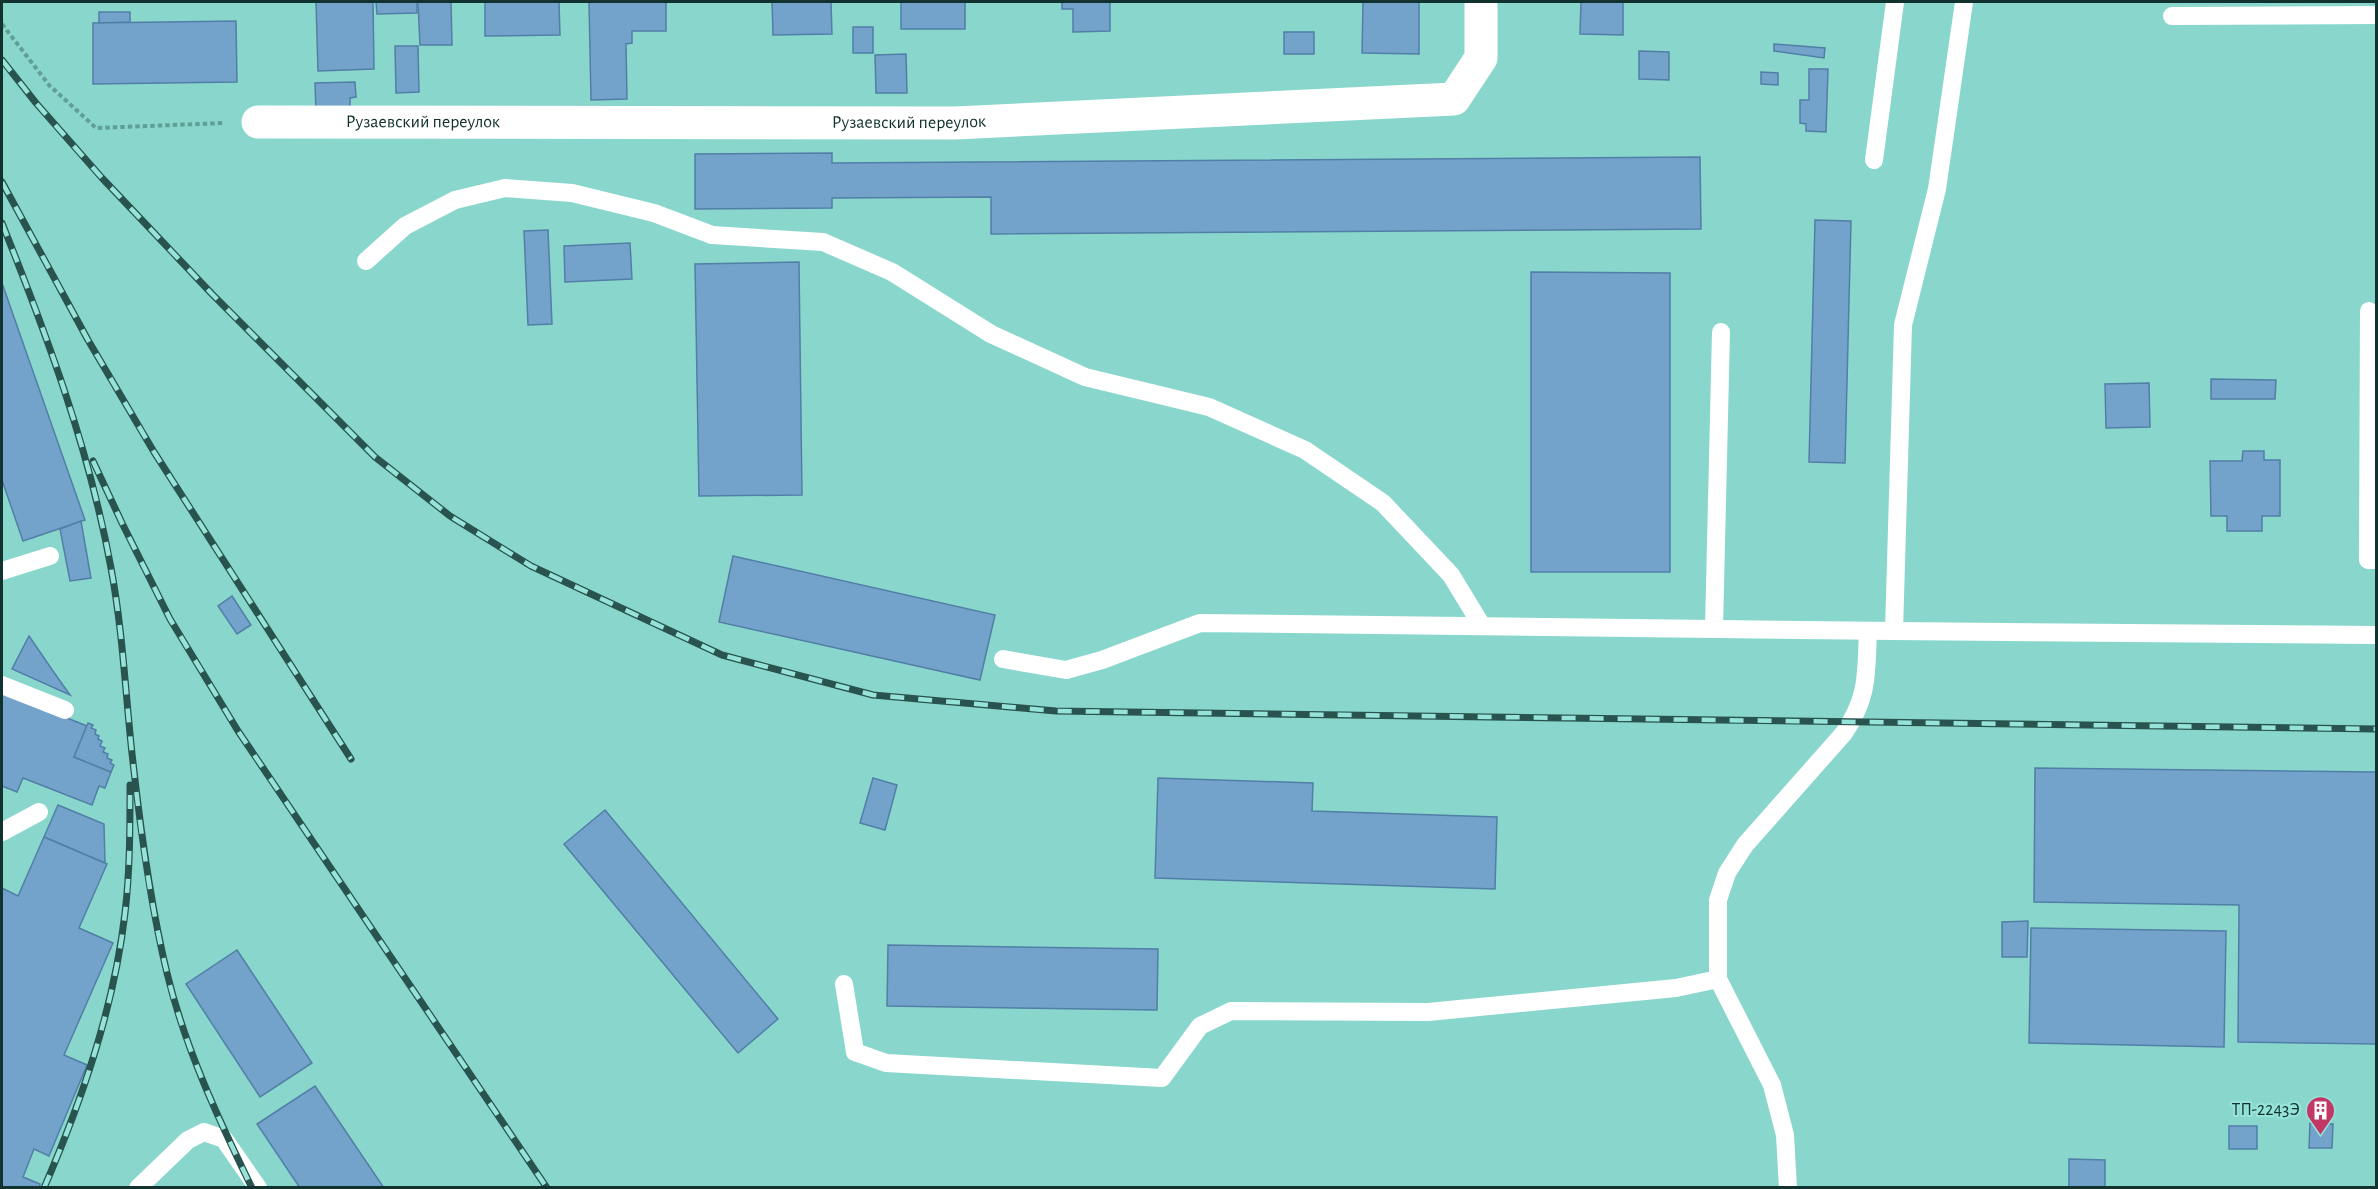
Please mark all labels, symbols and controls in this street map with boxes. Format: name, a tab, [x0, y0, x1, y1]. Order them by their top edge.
street label: Рузаевский переулок	[832, 112, 987, 132]
street label: Рузаевский переулок	[346, 113, 501, 131]
building icon: ТП-2243Э	[2305, 1094, 2337, 1136]
place label: ТП-2243Э	[2232, 1101, 2300, 1119]

